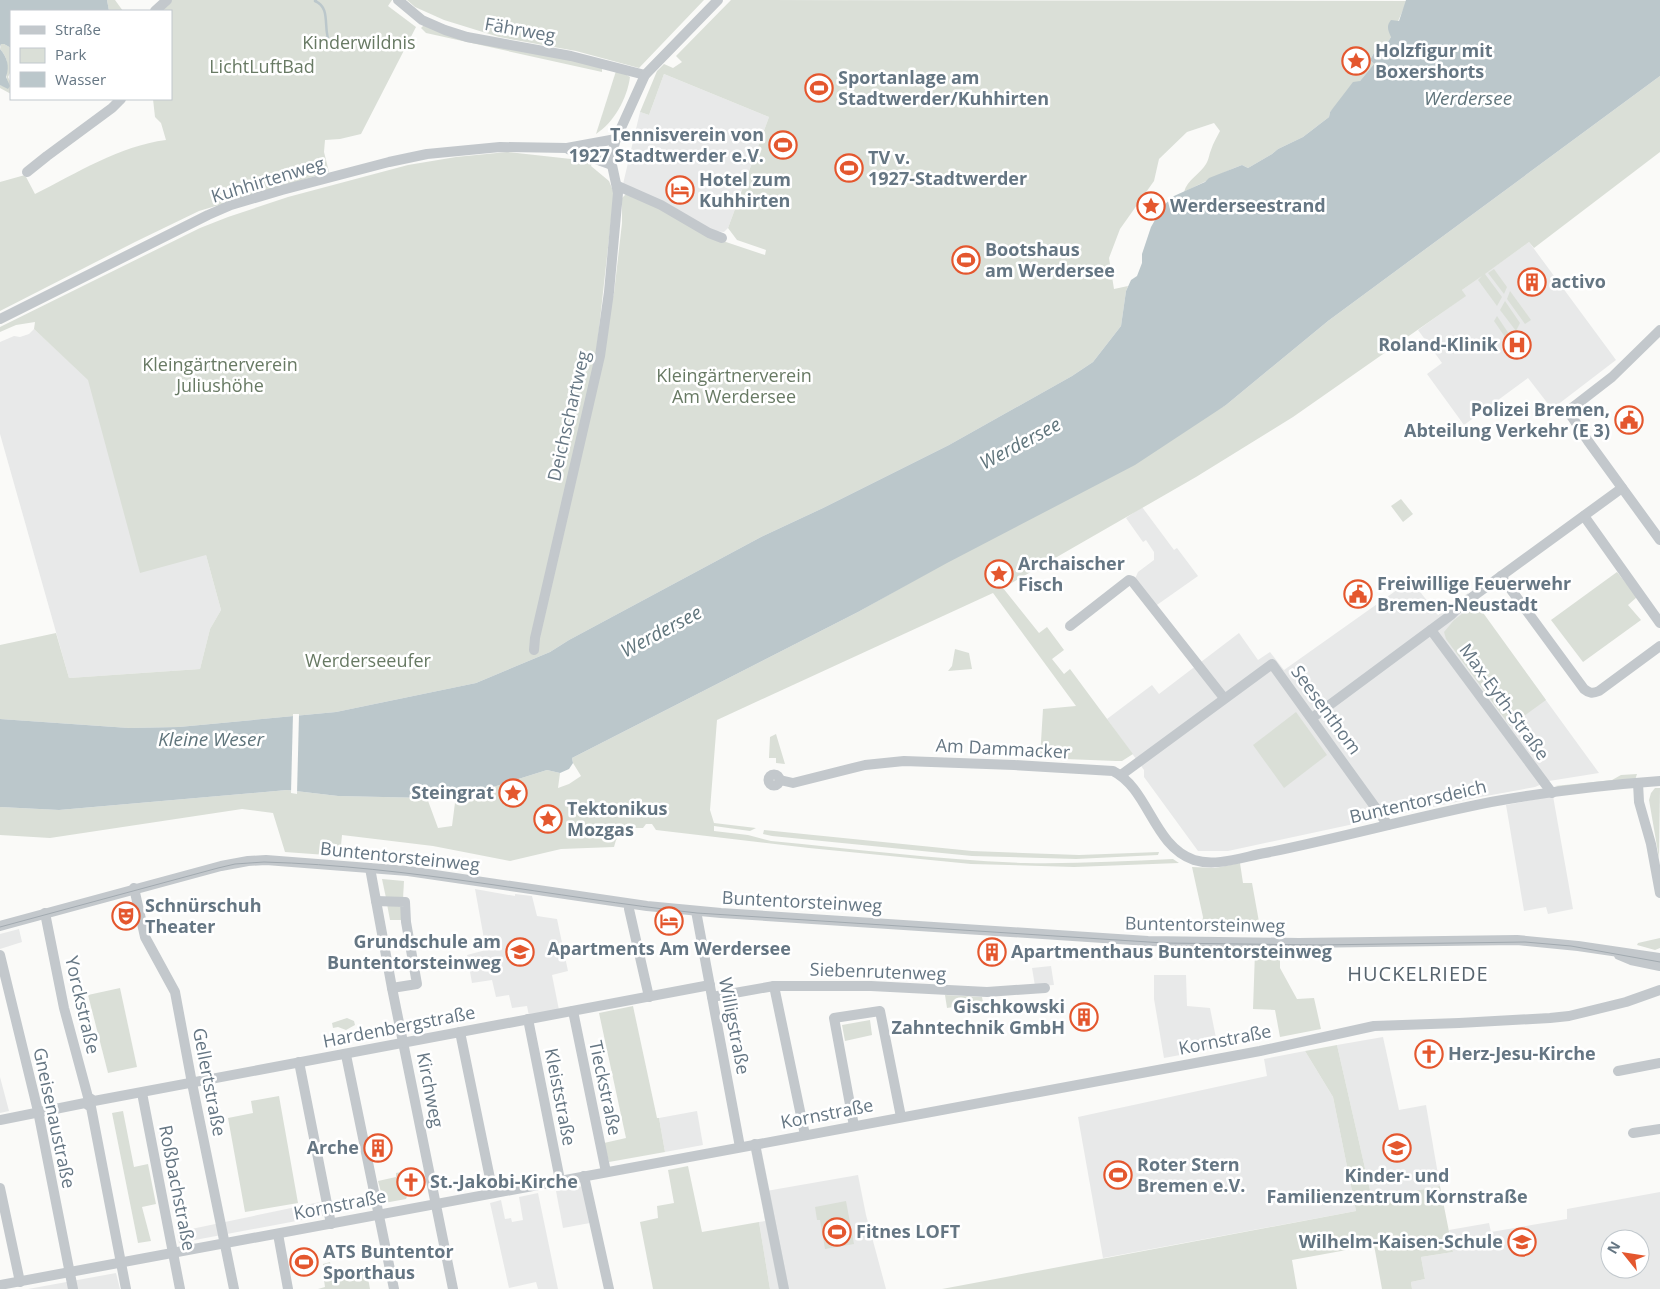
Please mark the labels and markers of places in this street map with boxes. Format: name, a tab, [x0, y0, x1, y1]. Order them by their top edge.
place label: Holzfigur mit Boxershorts	[1375, 38, 1493, 83]
place icon: Holzfigur mit Boxershorts	[1341, 46, 1371, 76]
place label: Sportanlage am Stadtwerder/Kuhhirten	[838, 65, 1049, 110]
sports icon: Sportanlage am Stadtwerder/Kuhhirten	[804, 73, 834, 103]
place label: Tennisverein von 1927 Stadtwerder e.V.	[569, 122, 764, 167]
sports icon: Tennisverein von 1927 Stadtwerder e.V.	[768, 130, 798, 160]
place label: TV v. 1927-Stadtwerder	[868, 145, 1027, 190]
sports icon: TV v. 1927-Stadtwerder	[834, 153, 864, 183]
place label: Hotel zum Kuhhirten	[699, 167, 791, 212]
hotel icon: Hotel zum Kuhhirten	[665, 175, 695, 205]
place icon: Werderseestrand	[1136, 191, 1166, 221]
place label: Werderseestrand	[1170, 193, 1326, 217]
place label: Bootshaus am Werdersee	[985, 237, 1115, 282]
sports icon: Bootshaus am Werdersee	[951, 245, 981, 275]
building icon: activo	[1517, 267, 1547, 297]
place label: activo	[1551, 269, 1606, 293]
hospital icon: Roland-Klinik	[1502, 330, 1532, 360]
place label: Roland-Klinik	[1378, 332, 1499, 356]
place label: Polizei Bremen, Abteilung Verkehr (E 3)	[1404, 397, 1610, 442]
public building icon: Polizei Bremen, Abteilung Verkehr (E 3)	[1614, 405, 1644, 435]
place label: Archaischer Fisch	[1018, 551, 1125, 596]
place icon: Archaischer Fisch	[984, 559, 1014, 589]
place label: Freiwillige Feuerwehr Bremen-Neustadt	[1377, 571, 1571, 616]
public building icon: Freiwillige Feuerwehr Bremen-Neustadt	[1343, 579, 1373, 609]
place icon: Steingrat	[498, 778, 528, 808]
place label: Steingrat	[411, 780, 494, 804]
place label: Tektonikus Mozgas	[567, 796, 667, 841]
place icon: Tektonikus Mozgas	[533, 804, 563, 834]
place label: Schnürschuh Theater	[145, 893, 262, 938]
theatre icon: Schnürschuh Theater	[111, 901, 141, 931]
hotel icon: Apartments Am Werdersee	[654, 906, 684, 936]
place label: Grundschule am Buntentorsteinweg	[327, 929, 501, 974]
place label: Apartments Am Werdersee	[547, 936, 791, 960]
school or university icon: Grundschule am Buntentorsteinweg	[505, 937, 535, 967]
building icon: Apartmenthaus Buntentorsteinweg	[977, 937, 1007, 967]
place label: Apartmenthaus Buntentorsteinweg	[1011, 939, 1332, 963]
place label: Gischkowski Zahntechnik GmbH	[891, 994, 1065, 1039]
building icon: Gischkowski Zahntechnik GmbH	[1069, 1002, 1099, 1032]
church icon: Herz-Jesu-Kirche	[1414, 1039, 1444, 1069]
place label: Herz-Jesu-Kirche	[1448, 1041, 1596, 1065]
building icon: Arche	[363, 1133, 393, 1163]
school or university icon: Kinder- und Familienzentrum Kornstraße	[1382, 1133, 1412, 1163]
place label: Arche	[307, 1135, 359, 1159]
place label: Roter Stern Bremen e.V.	[1137, 1152, 1245, 1197]
sports icon: Roter Stern Bremen e.V.	[1103, 1160, 1133, 1190]
place label: Kinder- und Familienzentrum Kornstraße	[1266, 1163, 1528, 1208]
church icon: St.-Jakobi-Kirche	[396, 1167, 426, 1197]
place label: St.-Jakobi-Kirche	[430, 1169, 578, 1193]
sports icon: Fitnes LOFT	[822, 1217, 852, 1247]
place label: Fitnes LOFT	[856, 1219, 961, 1243]
school or university icon: Wilhelm-Kaisen-Schule	[1507, 1227, 1537, 1257]
place label: Wilhelm-Kaisen-Schule	[1299, 1229, 1503, 1253]
place label: ATS Buntentor Sporthaus	[323, 1239, 454, 1284]
sports icon: ATS Buntentor Sporthaus	[289, 1247, 319, 1277]

